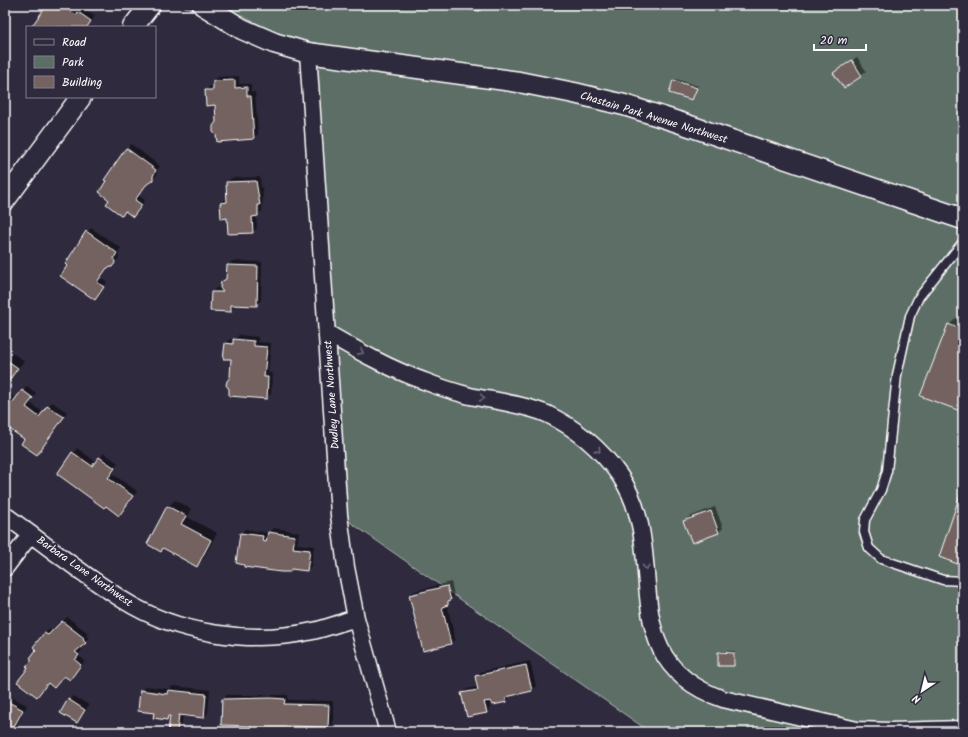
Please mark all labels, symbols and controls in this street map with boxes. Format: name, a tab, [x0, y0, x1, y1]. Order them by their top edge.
legend	[26, 26, 156, 98]
scale bar	[814, 26, 866, 52]
text: 20 m	[820, 31, 848, 50]
text: Road	[62, 33, 87, 52]
text: Park	[62, 53, 84, 72]
text: Building	[62, 73, 102, 92]
street label: Chastain Park Avenue Northwest	[578, 87, 730, 149]
street label: Dudley Lane Northwest	[319, 339, 345, 450]
one-way arrow	[356, 348, 364, 355]
one-way arrow	[479, 394, 485, 402]
one-way arrow	[593, 445, 600, 452]
street label: Barbara Lane Northwest	[33, 532, 137, 612]
one-way arrow	[642, 564, 651, 570]
north arrow	[902, 671, 942, 711]
text: N	[909, 689, 925, 708]

